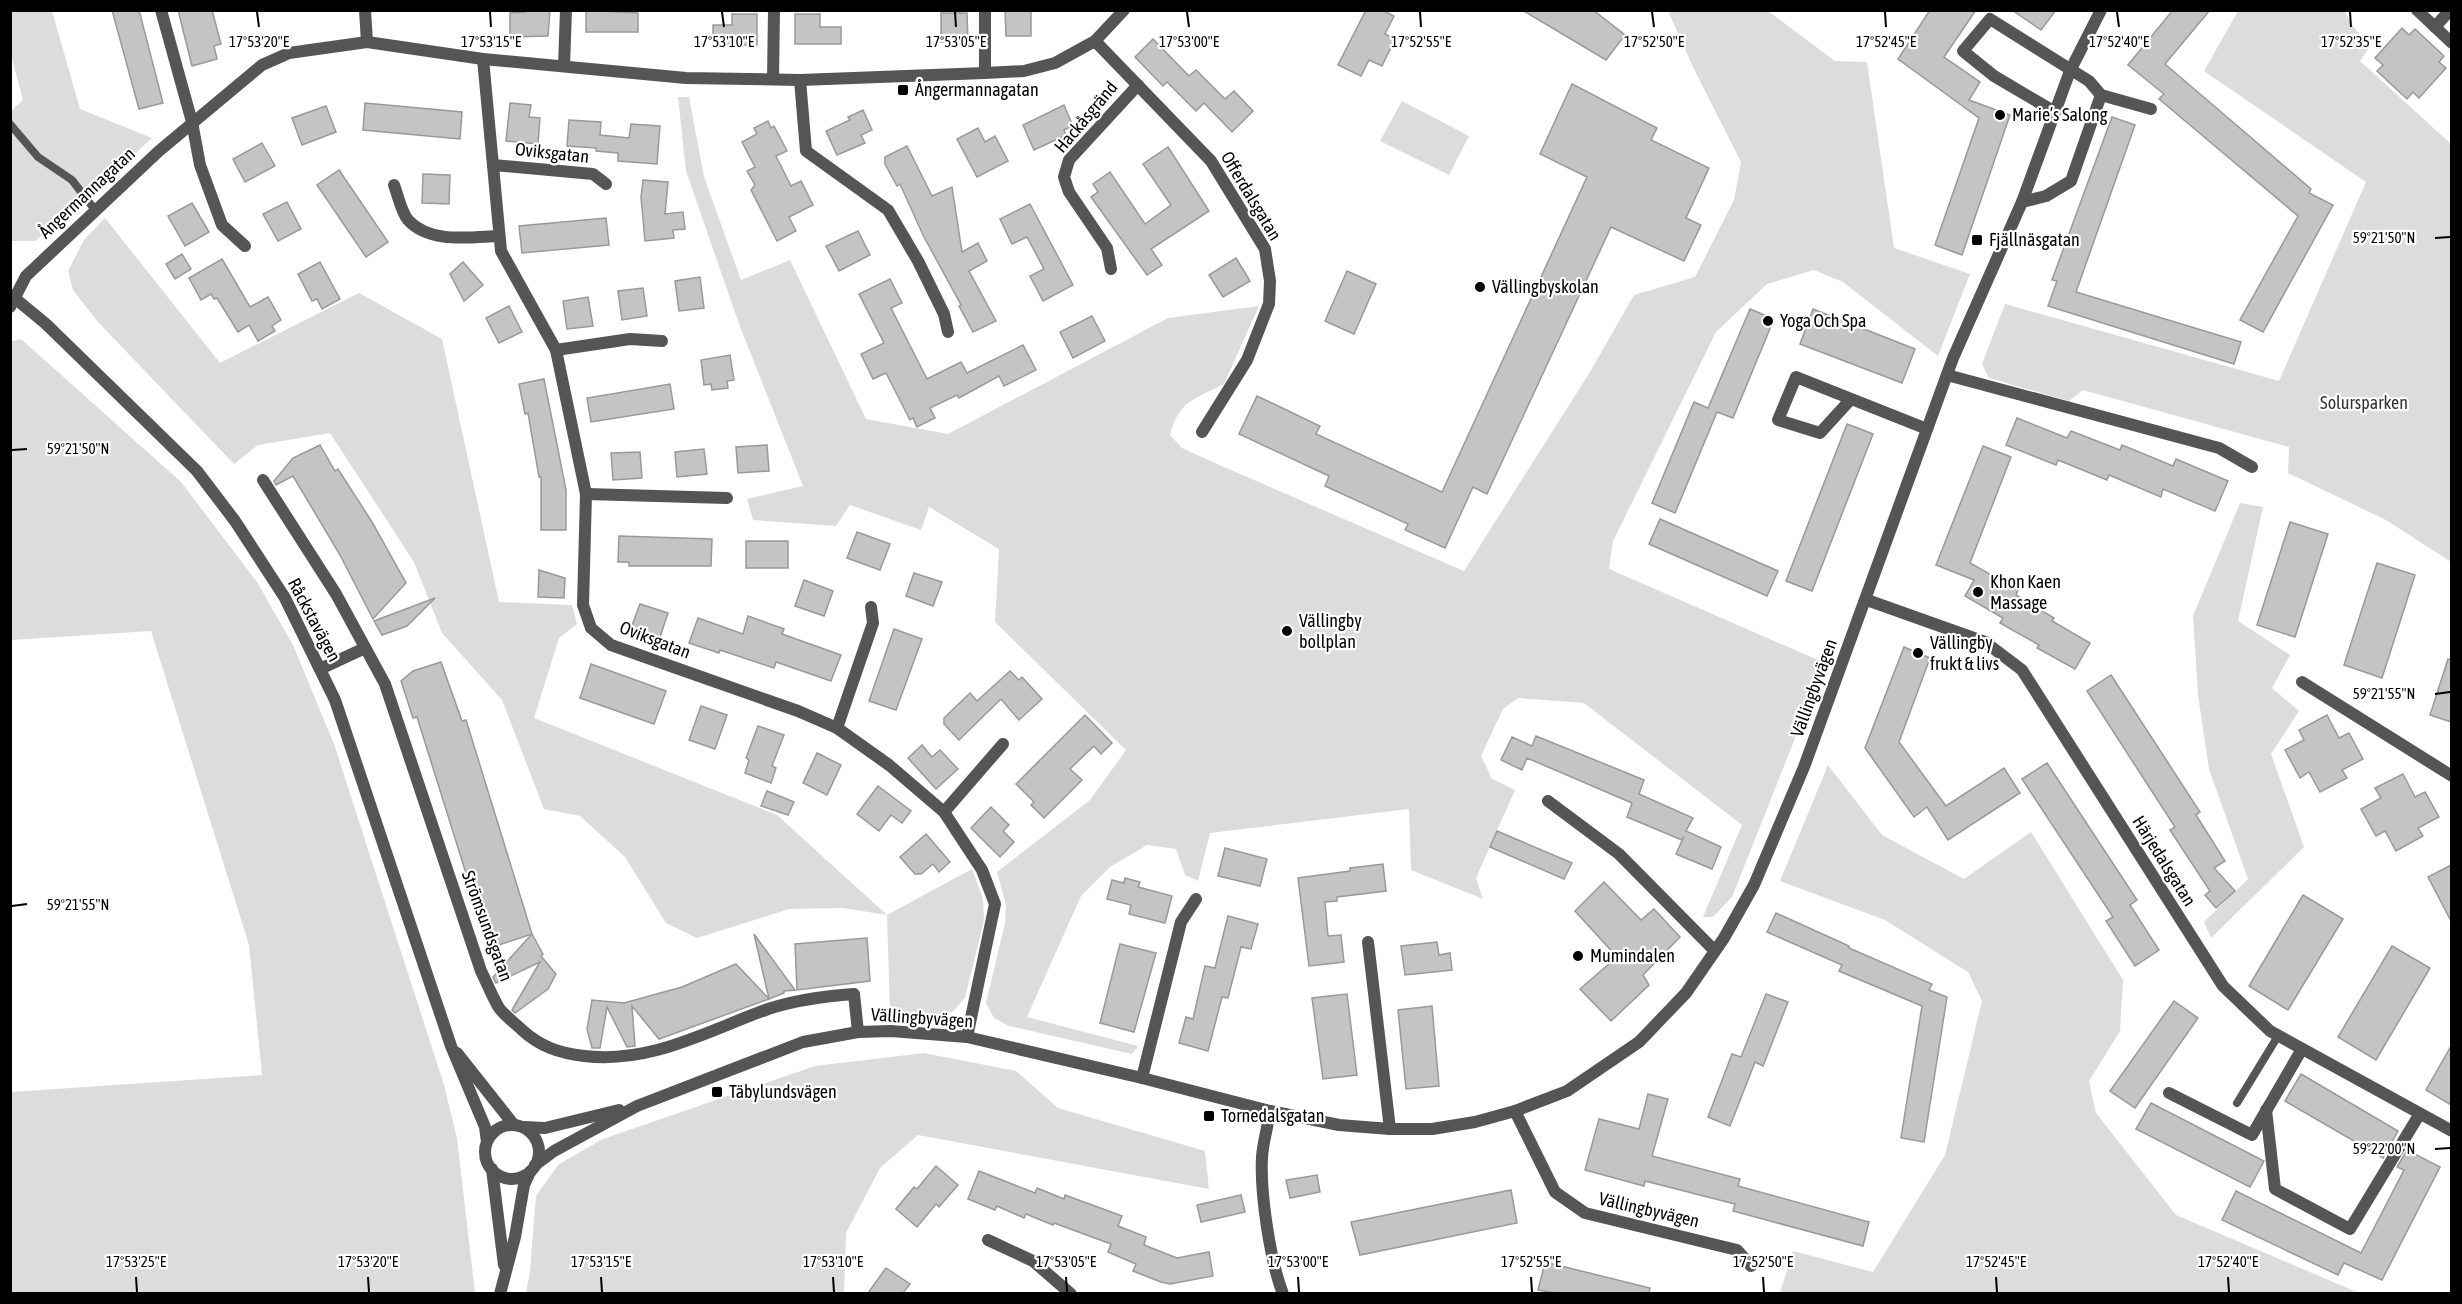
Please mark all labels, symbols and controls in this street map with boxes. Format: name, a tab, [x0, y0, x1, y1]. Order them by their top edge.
text: 17°53'20"E	[229, 33, 290, 50]
text: 17°53'15"E	[461, 33, 522, 50]
text: 17°53'10"E	[694, 33, 755, 50]
text: 17°53'05"E	[926, 33, 987, 50]
text: 17°53'00"E	[1159, 33, 1220, 50]
text: 17°52'55"E	[1391, 33, 1452, 50]
text: 17°52'50"E	[1624, 33, 1685, 50]
text: 17°52'45"E	[1856, 33, 1917, 50]
text: 17°52'40"E	[2089, 33, 2150, 50]
text: 17°52'35"E	[2321, 33, 2382, 50]
street label: Hackåsgränd	[1050, 77, 1121, 157]
place label: Ångermannagatan	[915, 79, 1039, 100]
marker: Ångermannagatan	[896, 83, 910, 97]
place label: Marie’s Salong	[2012, 104, 2108, 125]
marker: Marie’s Salong	[1993, 108, 2007, 122]
street label: Oviksgatan	[514, 138, 590, 167]
street label: Ångermannagatan	[34, 143, 139, 242]
street label: Offerdalsgatan	[1217, 148, 1286, 244]
place label: Fjällnäsgatan	[1989, 229, 2080, 250]
text: 59°21'50"N	[2353, 229, 2415, 246]
marker: Fjällnäsgatan	[1970, 233, 1984, 247]
place label: Vällingbyskolan	[1492, 276, 1599, 297]
marker: Vällingbyskolan	[1473, 280, 1487, 294]
place label: Yoga Och Spa	[1780, 310, 1866, 331]
marker: Yoga Och Spa	[1761, 314, 1775, 328]
park label: Solursparken	[2320, 392, 2408, 413]
text: 59°21'50"N	[47, 440, 109, 457]
place label: Khon Kaen Massage	[1990, 571, 2061, 613]
street label: Råckstavägen	[284, 574, 345, 665]
marker: Khon Kaen Massage	[1971, 585, 1985, 599]
place label: Vällingby bollplan	[1299, 610, 1362, 652]
street label: Oviksgatan	[617, 616, 694, 663]
marker: Vällingby bollplan	[1280, 624, 1294, 638]
place label: Vällingby frukt & livs	[1930, 632, 1999, 674]
street label: Vällingbyvägen	[1786, 636, 1841, 740]
marker: Vällingby frukt & livs	[1911, 646, 1925, 660]
text: 59°21'55"N	[2353, 685, 2415, 702]
street label: Härjedalsgatan	[2128, 812, 2200, 910]
street label: Strömsundsgatan	[458, 868, 517, 984]
text: 59°21'55"N	[47, 896, 109, 913]
place label: Mumindalen	[1590, 945, 1675, 966]
marker: Mumindalen	[1571, 949, 1585, 963]
street label: Vällingbyvägen	[870, 1003, 974, 1032]
place label: Täbylundsvägen	[729, 1081, 837, 1102]
marker: Täbylundsvägen	[710, 1085, 724, 1099]
place label: Tornedalsgatan	[1221, 1105, 1324, 1126]
marker: Tornedalsgatan	[1202, 1109, 1216, 1123]
text: 59°22'00"N	[2353, 1140, 2415, 1157]
street label: Vällingbyvägen	[1597, 1188, 1701, 1231]
text: 17°53'25"E	[106, 1253, 167, 1270]
text: 17°53'20"E	[338, 1253, 399, 1270]
text: 17°53'15"E	[571, 1253, 632, 1270]
text: 17°53'10"E	[803, 1253, 864, 1270]
text: 17°53'05"E	[1036, 1253, 1097, 1270]
text: 17°53'00"E	[1268, 1253, 1329, 1270]
text: 17°52'55"E	[1501, 1253, 1562, 1270]
text: 17°52'50"E	[1733, 1253, 1794, 1270]
text: 17°52'45"E	[1966, 1253, 2027, 1270]
text: 17°52'40"E	[2198, 1253, 2259, 1270]

